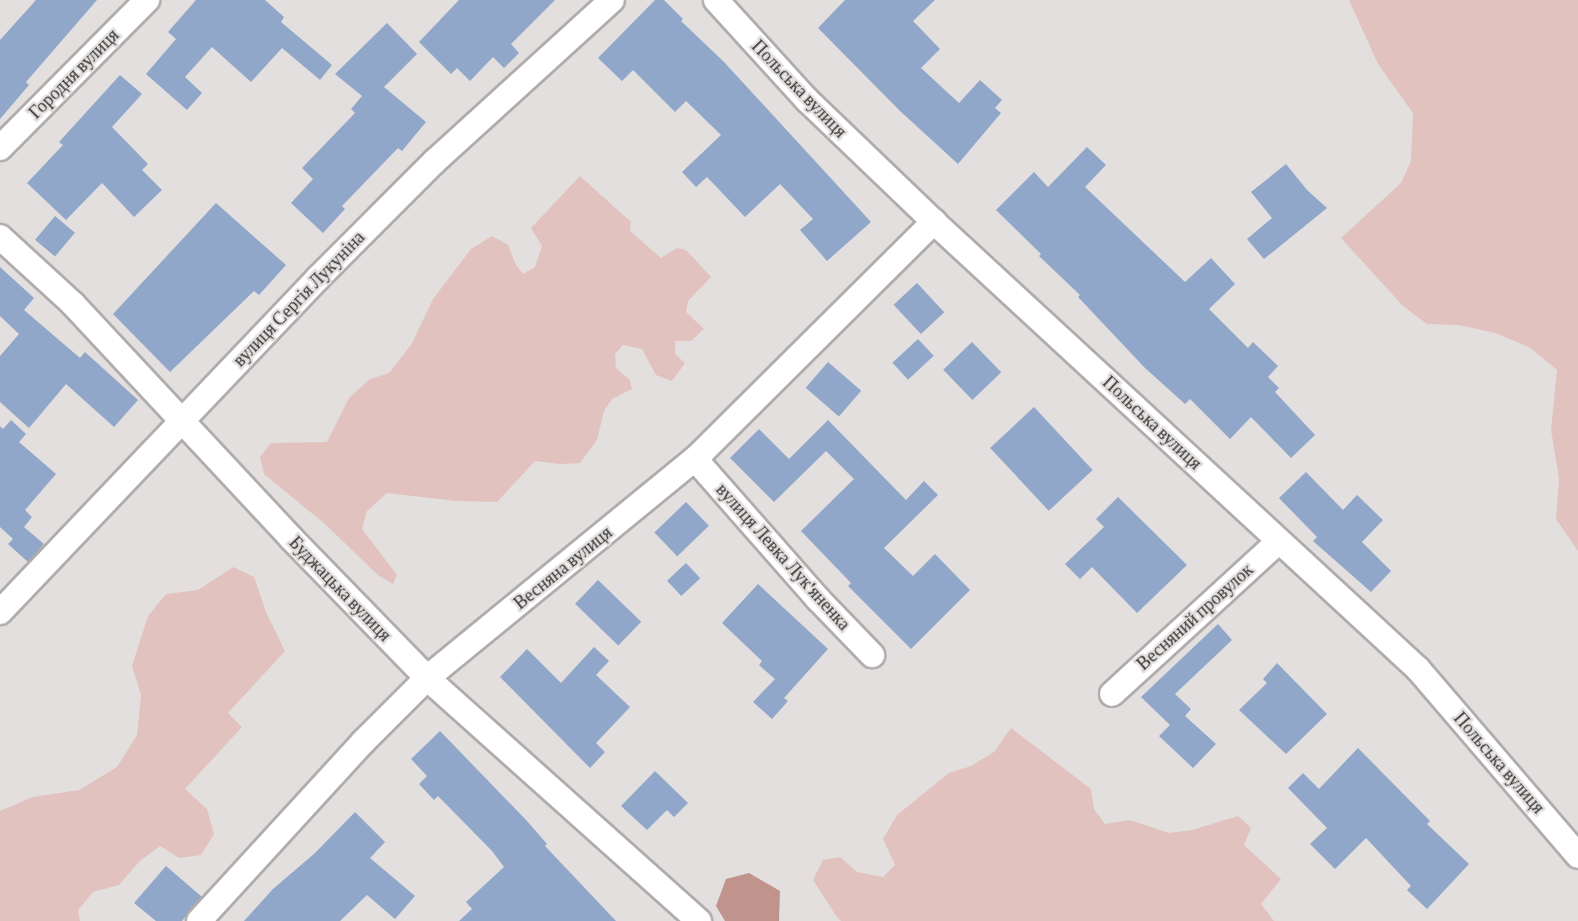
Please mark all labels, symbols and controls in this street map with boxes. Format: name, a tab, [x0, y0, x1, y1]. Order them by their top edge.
street label: Городня вулиця	[25, 25, 123, 123]
street label: Польська вулиця	[747, 36, 851, 142]
street label: вулиця Сергія Лукуніна	[229, 227, 369, 371]
street label: Польська вулиця	[1098, 372, 1206, 474]
street label: вулиця Левка Лук'яненка	[711, 479, 855, 635]
street label: Весняна вулиця	[510, 522, 616, 614]
street label: Буджацька вулиця	[284, 532, 396, 646]
street label: Весняний провулок	[1132, 559, 1258, 675]
street label: Польська вулиця	[1449, 708, 1549, 818]

